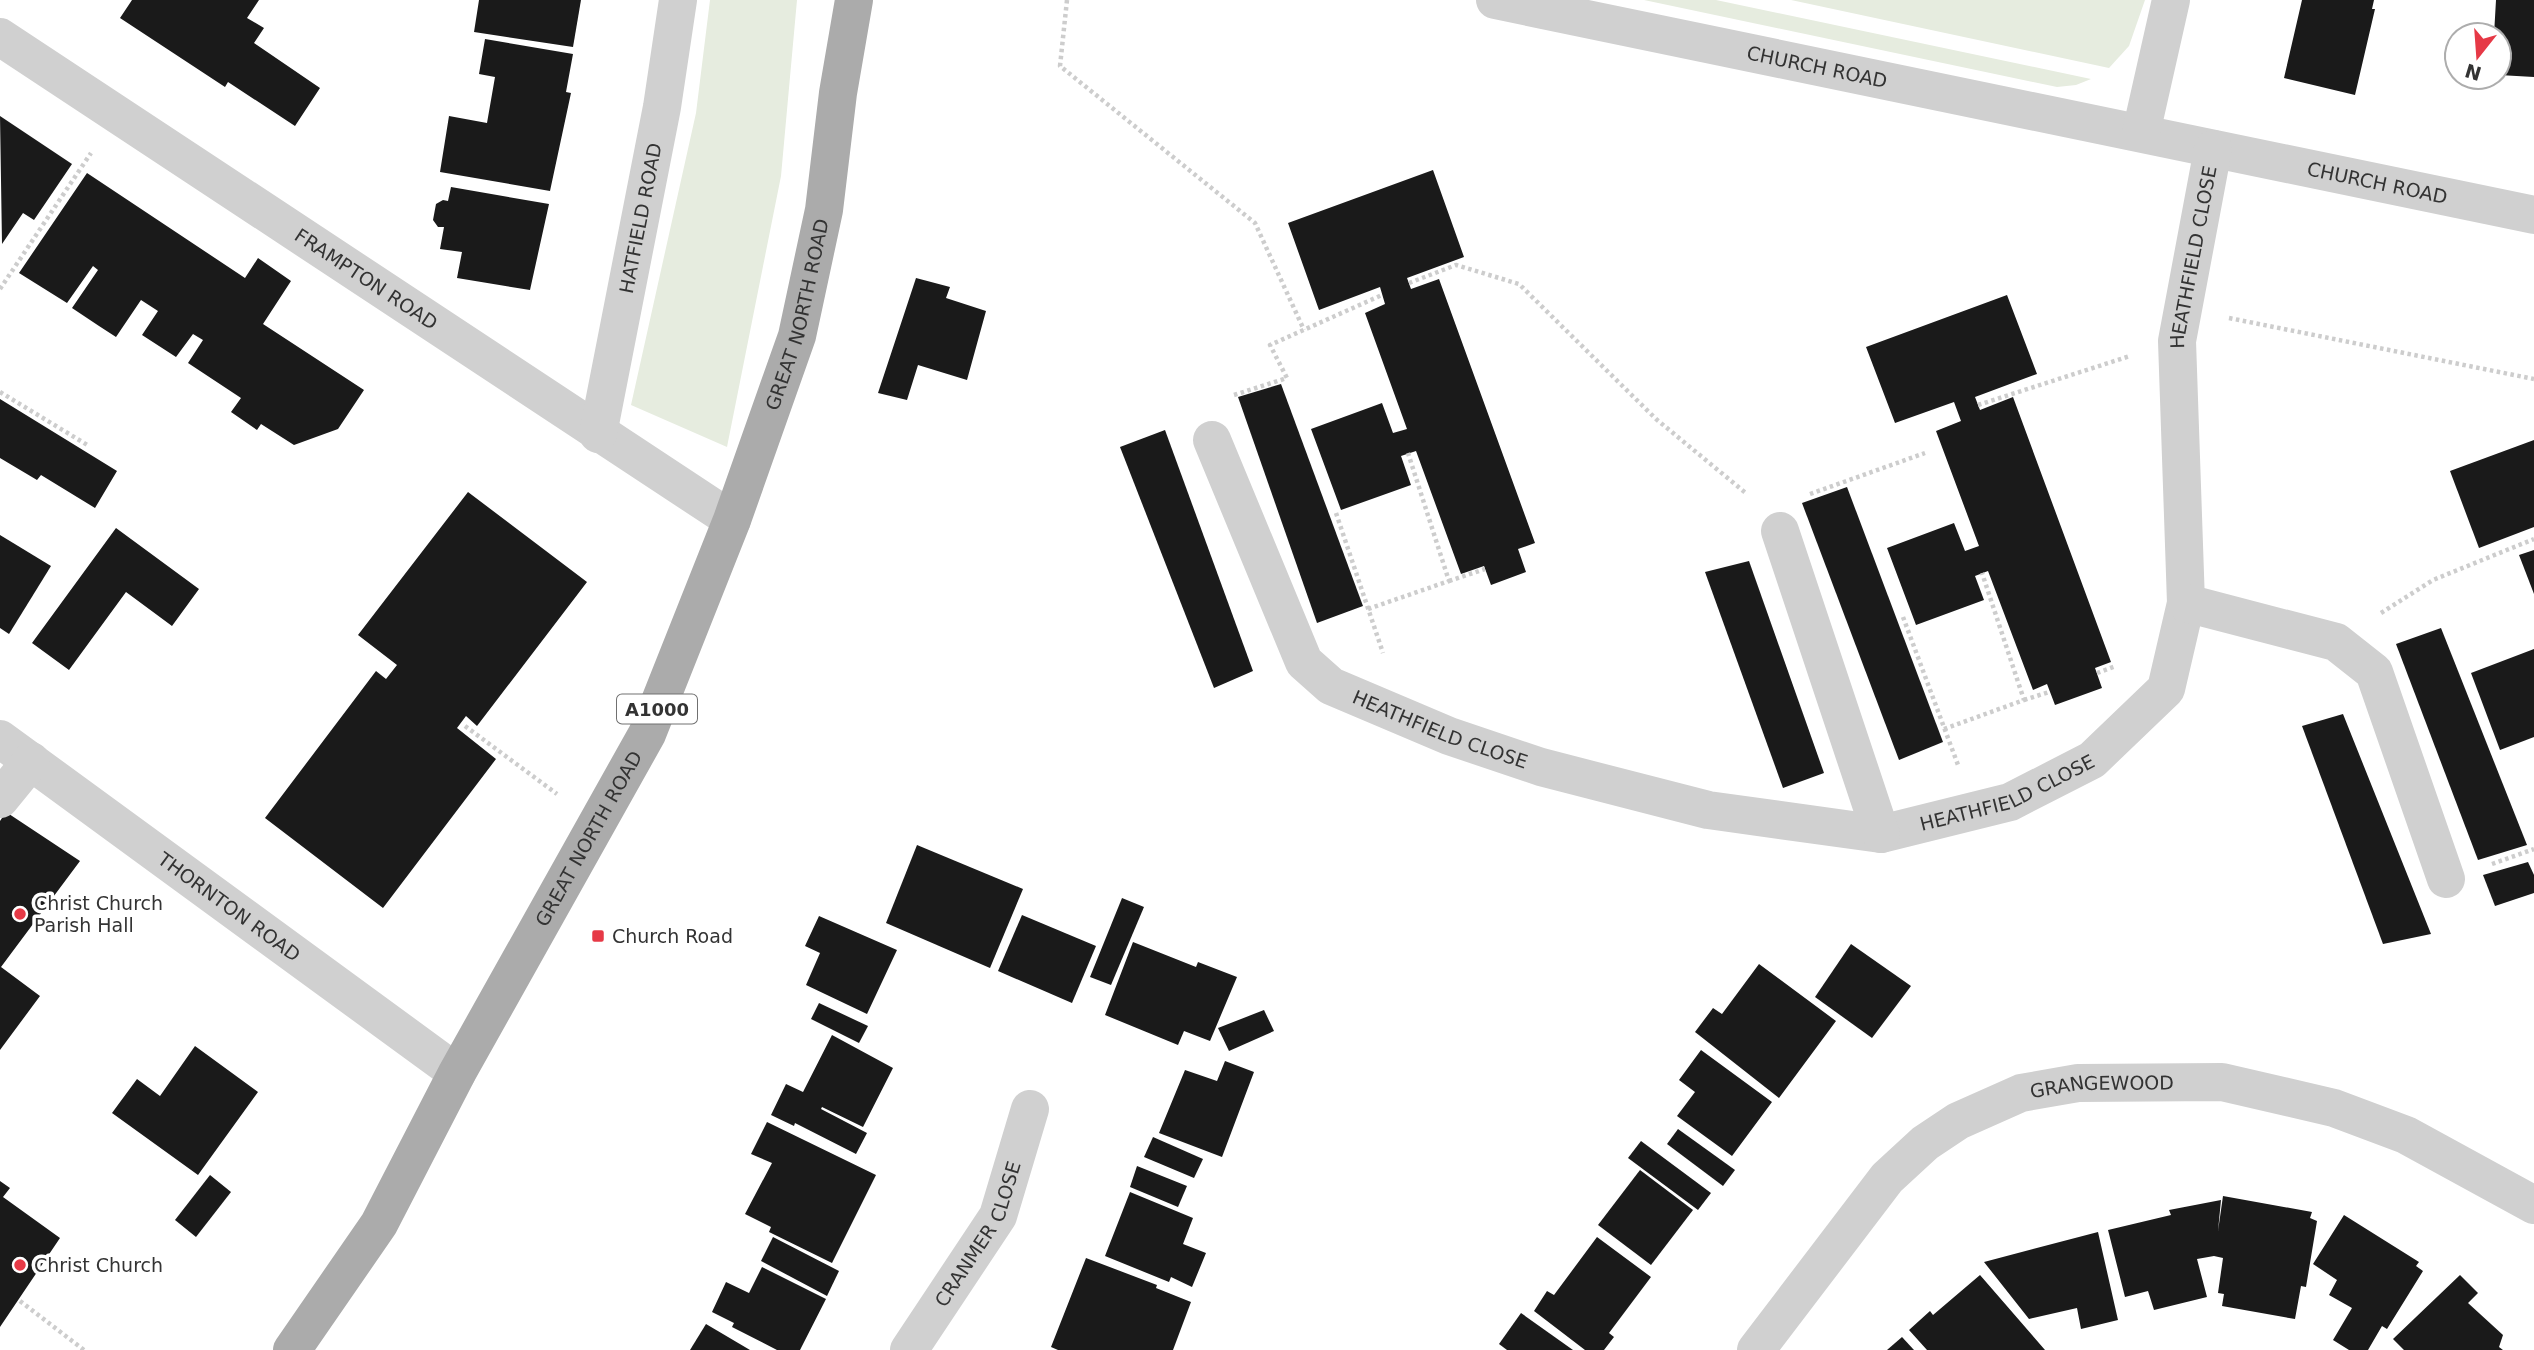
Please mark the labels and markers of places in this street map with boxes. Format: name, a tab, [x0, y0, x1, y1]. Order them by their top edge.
place label: Christ Church Parish Hall	[34, 892, 163, 936]
marker: Christ Church Parish Hall	[12, 906, 28, 922]
place label: Church Road	[612, 925, 733, 947]
marker: Church Road	[590, 928, 606, 944]
place label: Christ Church	[34, 1254, 163, 1276]
marker: Christ Church	[12, 1257, 28, 1273]

